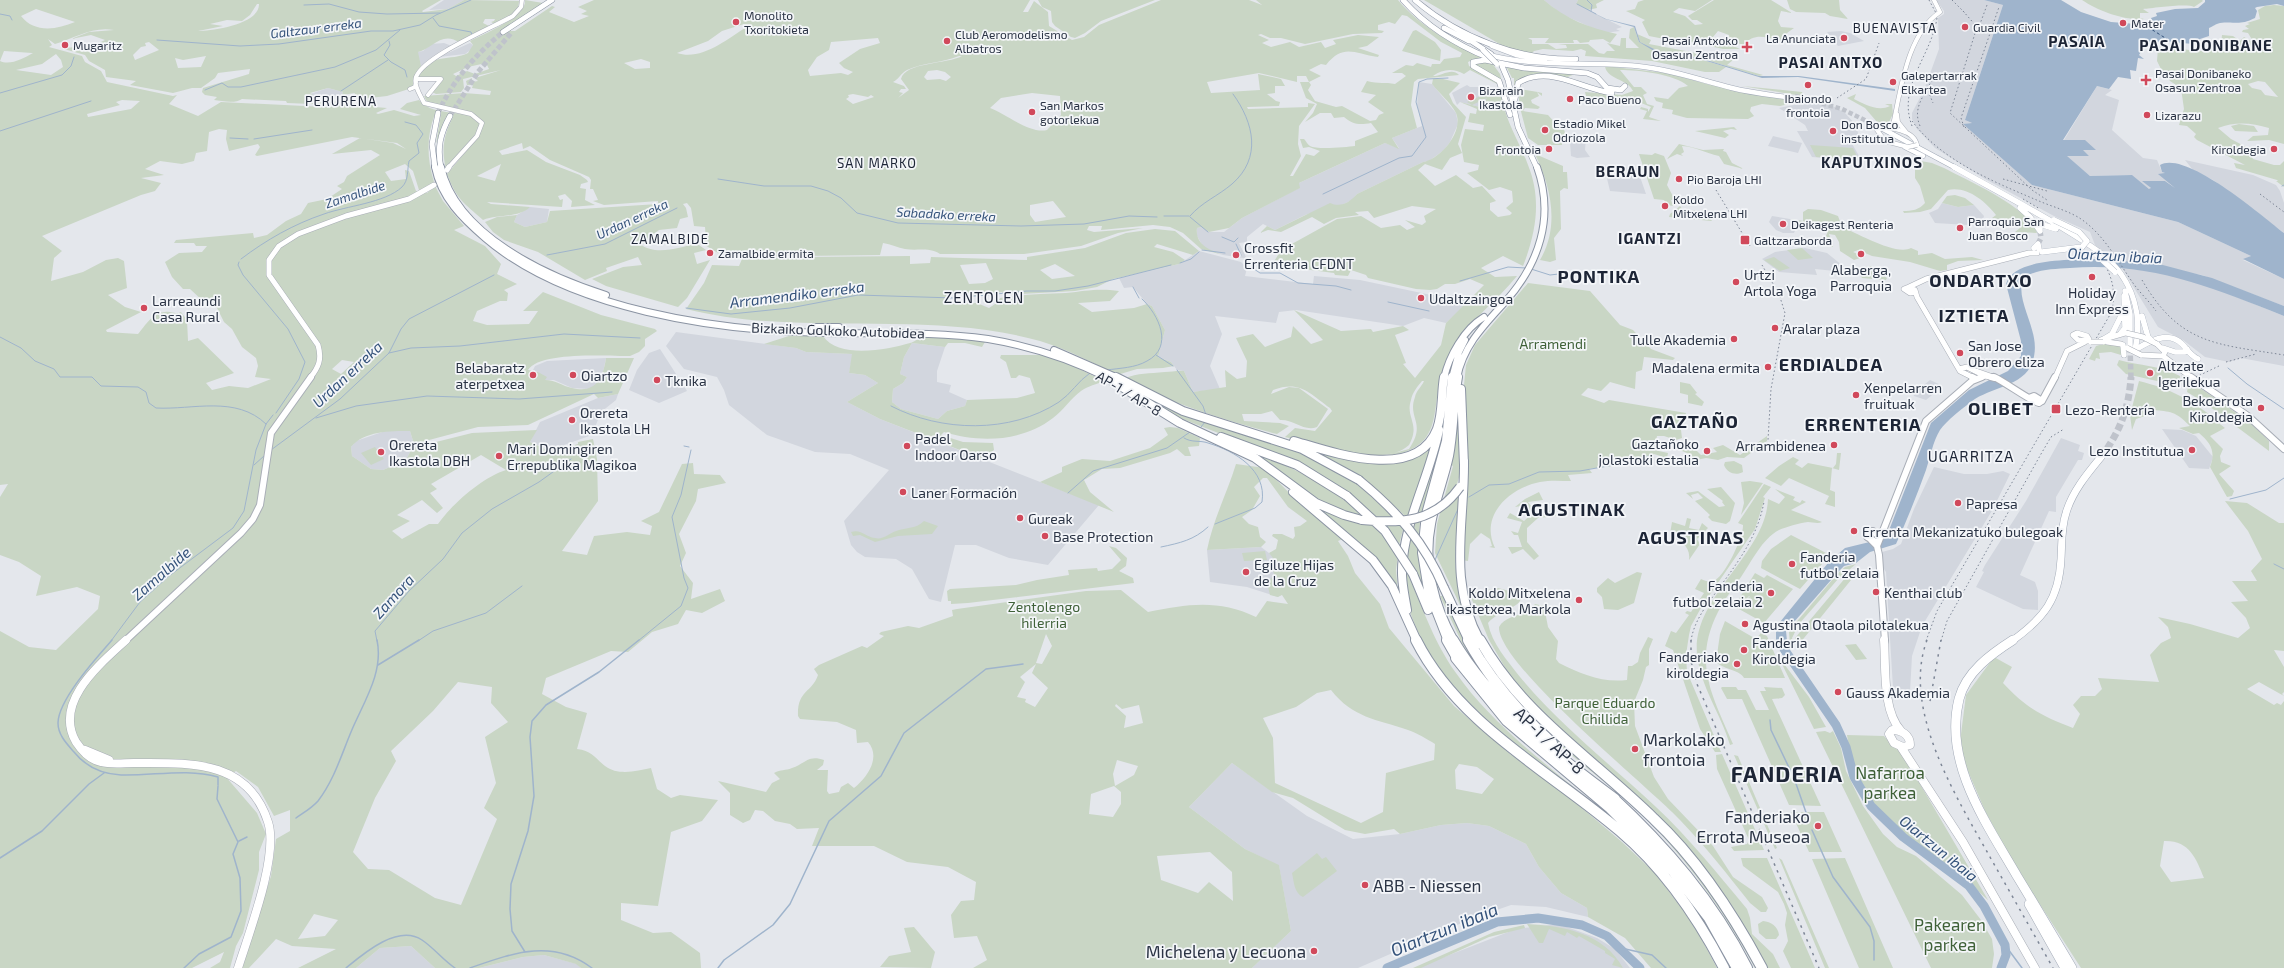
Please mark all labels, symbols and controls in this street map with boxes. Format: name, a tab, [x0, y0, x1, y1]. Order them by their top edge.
place label: Monolito Txoritokieta	[744, 8, 809, 36]
water label: Galtzaur erreka	[270, 14, 362, 42]
place label: Mater	[2131, 16, 2164, 30]
marker: Monolito Txoritokieta	[731, 17, 741, 27]
marker: Mater	[2118, 18, 2128, 28]
district label: BUENAVISTA	[1853, 20, 1937, 36]
place label: Guardia Civil	[1973, 20, 2041, 34]
marker: Guardia Civil	[1960, 22, 1970, 32]
place label: Club Aeromodelismo Albatros	[955, 27, 1068, 55]
place label: La Anunciata	[1766, 31, 1836, 45]
district label: PASAIA	[2048, 32, 2106, 50]
place label: Pasai Antxoko Osasun Zentroa	[1652, 33, 1738, 61]
marker: La Anunciata	[1839, 33, 1849, 43]
marker: Club Aeromodelismo Albatros	[942, 36, 952, 46]
district label: PASAI DONIBANE	[2139, 36, 2273, 54]
place label: Mugaritz	[73, 38, 122, 52]
marker: Mugaritz	[60, 40, 70, 50]
marker: Pasai Antxoko Osasun Zentroa	[1741, 41, 1753, 53]
district label: PASAI ANTXO	[1779, 53, 1883, 71]
place label: Pasai Donibaneko Osasun Zentroa	[2155, 66, 2251, 94]
place label: Galepertarrak Elkartea	[1901, 68, 1977, 96]
marker: Pasai Donibaneko Osasun Zentroa	[2140, 74, 2152, 86]
marker: Galepertarrak Elkartea	[1888, 77, 1898, 87]
marker: Ibaiondo frontoia	[1803, 80, 1813, 90]
place label: Bizarain Ikastola	[1479, 83, 1524, 111]
place label: Ibaiondo frontoia	[1784, 91, 1832, 119]
marker: Bizarain Ikastola	[1466, 92, 1476, 102]
place label: Paco Bueno	[1578, 92, 1642, 106]
district label: PERURENA	[305, 93, 377, 109]
marker: Paco Bueno	[1565, 94, 1575, 104]
place label: San Markos gotorlekua	[1040, 98, 1104, 126]
marker: San Markos gotorlekua	[1027, 107, 1037, 117]
place label: Lizarazu	[2155, 108, 2201, 122]
marker: Lizarazu	[2142, 110, 2152, 120]
place label: Estadio Mikel Odriozola	[1553, 116, 1626, 144]
place label: Don Bosco institutua	[1841, 117, 1899, 145]
marker: Estadio Mikel Odriozola	[1540, 125, 1550, 135]
marker: Don Bosco institutua	[1828, 126, 1838, 136]
place label: Frontoia	[1495, 142, 1541, 156]
place label: Kiroldegia	[2211, 142, 2266, 156]
marker: Frontoia	[1544, 144, 1554, 154]
marker: Kiroldegia	[2269, 144, 2279, 154]
district label: KAPUTXINOS	[1821, 153, 1923, 171]
district label: SAN MARKO	[837, 155, 917, 171]
district label: BERAUN	[1596, 162, 1660, 180]
place label: Pio Baroja LHI	[1687, 172, 1762, 187]
marker: Pio Baroja LHI	[1674, 174, 1684, 184]
water label: Zamalbide	[323, 177, 387, 211]
place label: Koldo Mitxelena LHI	[1673, 192, 1747, 220]
water label: Urdan erreka	[594, 195, 670, 243]
marker: Koldo Mitxelena LHI	[1660, 201, 1670, 211]
water label: Sabadako erreka	[896, 203, 996, 225]
place label: Parroquia San Juan Bosco	[1968, 214, 2044, 242]
place label: Deikagest Renteria	[1791, 217, 1894, 231]
marker: Deikagest Renteria	[1778, 219, 1788, 229]
marker: Parroquia San Juan Bosco	[1955, 223, 1965, 233]
district label: IGANTZI	[1618, 229, 1682, 247]
district label: ZAMALBIDE	[631, 231, 709, 247]
place label: Galtzaraborda	[1754, 233, 1832, 247]
marker: Galtzaraborda	[1739, 234, 1751, 246]
place label: Crossfit Errenteria CFDNT	[1244, 239, 1354, 272]
water label: Oiartzun ibaia	[2067, 244, 2163, 266]
place label: Zamalbide ermita	[718, 246, 814, 260]
marker: Zamalbide ermita	[705, 248, 715, 258]
marker: Alaberga, Parroquia	[1856, 249, 1866, 259]
marker: Crossfit Errenteria CFDNT	[1231, 250, 1241, 260]
place label: Alaberga, Parroquia	[1830, 261, 1892, 294]
district label: PONTIKA	[1558, 265, 1640, 287]
place label: Urtzi Artola Yoga	[1744, 266, 1817, 299]
district label: ONDARTXO	[1929, 269, 2033, 291]
marker: Holiday Inn Express	[2087, 272, 2097, 282]
water label: Arramendiko erreka	[728, 277, 865, 311]
marker: Urtzi Artola Yoga	[1731, 277, 1741, 287]
place label: Holiday Inn Express	[2055, 284, 2129, 317]
district label: ZENTOLEN	[944, 288, 1024, 306]
place label: Udaltzaingoa	[1429, 290, 1513, 307]
place label: Larreaundi Casa Rural	[152, 292, 221, 325]
marker: Udaltzaingoa	[1416, 293, 1426, 303]
marker: Larreaundi Casa Rural	[139, 303, 149, 313]
district label: IZTIETA	[1939, 304, 2009, 326]
street label: Bizkaiko Golkoko Autobidea	[751, 318, 925, 342]
place label: Aralar plaza	[1783, 320, 1860, 337]
marker: Aralar plaza	[1770, 323, 1780, 333]
place label: Tulle Akademia	[1630, 331, 1726, 348]
marker: Tulle Akademia	[1729, 334, 1739, 344]
park label: Arramendi	[1519, 335, 1587, 352]
water label: Urdan erreka	[308, 337, 386, 411]
place label: San Jose Obrero eliza	[1968, 337, 2045, 370]
marker: San Jose Obrero eliza	[1955, 348, 1965, 358]
district label: ERDIALDEA	[1779, 353, 1883, 375]
place label: Altzate Igerilekua	[2158, 357, 2221, 390]
place label: Belabaratz aterpetxea	[455, 359, 525, 392]
place label: Madalena ermita	[1652, 359, 1760, 376]
marker: Madalena ermita	[1763, 362, 1773, 372]
place label: Oiartzo	[581, 367, 628, 384]
street label: AP-1 / AP-8	[1093, 367, 1165, 419]
marker: Altzate Igerilekua	[2145, 368, 2155, 378]
marker: Belabaratz aterpetxea	[528, 370, 538, 380]
marker: Oiartzo	[568, 370, 578, 380]
place label: Tknika	[665, 372, 707, 389]
marker: Tknika	[652, 375, 662, 385]
place label: Xenpelarren fruituak	[1864, 379, 1942, 412]
marker: Xenpelarren fruituak	[1851, 390, 1861, 400]
place label: Bekoerrota Kiroldegia	[2182, 392, 2253, 425]
district label: OLIBET	[1968, 397, 2034, 419]
place label: Lezo-Rentería	[2065, 401, 2155, 418]
marker: Lezo-Rentería	[2050, 403, 2062, 415]
marker: Bekoerrota Kiroldegia	[2256, 403, 2266, 413]
place label: Orereta Ikastola LH	[580, 404, 650, 437]
district label: GAZTAÑO	[1651, 410, 1739, 432]
district label: ERRENTERIA	[1805, 413, 1922, 435]
marker: Orereta Ikastola LH	[567, 415, 577, 425]
place label: Padel Indoor Oarso	[915, 430, 997, 463]
place label: Gaztañoko jolastoki estalia	[1599, 435, 1699, 468]
place label: Orereta Ikastola DBH	[389, 436, 470, 469]
place label: Arrambidenea	[1736, 437, 1826, 454]
place label: Mari Domingiren Errepublika Magikoa	[507, 440, 637, 473]
marker: Arrambidenea	[1829, 440, 1839, 450]
marker: Padel Indoor Oarso	[902, 441, 912, 451]
place label: Lezo Institutua	[2089, 442, 2184, 459]
marker: Lezo Institutua	[2187, 445, 2197, 455]
marker: Gaztañoko jolastoki estalia	[1702, 446, 1712, 456]
marker: Orereta Ikastola DBH	[376, 447, 386, 457]
district label: UGARRITZA	[1928, 447, 2014, 465]
marker: Mari Domingiren Errepublika Magikoa	[494, 451, 504, 461]
place label: Laner Formación	[911, 484, 1017, 501]
marker: Laner Formación	[898, 487, 908, 497]
place label: Papresa	[1966, 495, 2018, 512]
district label: AGUSTINAK	[1518, 498, 1626, 520]
marker: Papresa	[1953, 498, 1963, 508]
place label: Gureak	[1028, 510, 1073, 527]
marker: Gureak	[1015, 513, 1025, 523]
place label: Errenta Mekanizatuko bulegoak	[1862, 523, 2063, 540]
district label: AGUSTINAS	[1638, 526, 1744, 548]
marker: Errenta Mekanizatuko bulegoak	[1849, 526, 1859, 536]
place label: Base Protection	[1053, 528, 1153, 545]
marker: Base Protection	[1040, 531, 1050, 541]
water label: Zamalbide	[128, 543, 194, 603]
place label: Fanderia futbol zelaia	[1800, 548, 1879, 581]
place label: Egiluze Hijas de la Cruz	[1254, 556, 1334, 589]
marker: Fanderia futbol zelaia	[1787, 559, 1797, 569]
marker: Egiluze Hijas de la Cruz	[1241, 567, 1251, 577]
water label: Zamora	[369, 570, 417, 622]
place label: Fanderia futbol zelaia 2	[1673, 577, 1763, 610]
place label: Koldo Mitxelena ikastetxea, Markola	[1446, 584, 1571, 617]
place label: Kenthai club	[1884, 584, 1962, 601]
marker: Kenthai club	[1871, 587, 1881, 597]
marker: Fanderia futbol zelaia 2	[1766, 588, 1776, 598]
marker: Koldo Mitxelena ikastetxea, Markola	[1574, 595, 1584, 605]
park label: Zentolengo hilerria	[1008, 598, 1080, 631]
place label: Agustina Otaola pilotalekua	[1753, 616, 1929, 633]
marker: Agustina Otaola pilotalekua	[1740, 619, 1750, 629]
place label: Fanderia Kiroldegia	[1752, 634, 1816, 667]
marker: Fanderia Kiroldegia	[1739, 645, 1749, 655]
place label: Fanderiako kiroldegia	[1659, 648, 1729, 681]
marker: Fanderiako kiroldegia	[1732, 659, 1742, 669]
place label: Gauss Akademia	[1846, 684, 1950, 701]
marker: Gauss Akademia	[1833, 687, 1843, 697]
park label: Parque Eduardo Chillida	[1555, 694, 1656, 727]
street label: AP-1 / AP-8	[1511, 702, 1589, 778]
place label: Markolako frontoia	[1643, 729, 1725, 769]
marker: Markolako frontoia	[1630, 744, 1640, 754]
district label: FANDERIA	[1731, 760, 1843, 786]
park label: Nafarroa parkea	[1855, 762, 1925, 803]
place label: Fanderiako Errota Museoa	[1696, 806, 1810, 846]
water label: Oiartzun ibaia	[1896, 811, 1982, 885]
marker: Fanderiako Errota Museoa	[1813, 821, 1823, 831]
place label: ABB - Niessen	[1373, 875, 1481, 895]
marker: ABB - Niessen	[1360, 880, 1370, 890]
water label: Oiartzun ibaia	[1387, 897, 1501, 961]
park label: Pakearen parkea	[1914, 914, 1986, 955]
place label: Michelena y Lecuona	[1146, 941, 1306, 962]
marker: Michelena y Lecuona	[1309, 946, 1319, 956]

